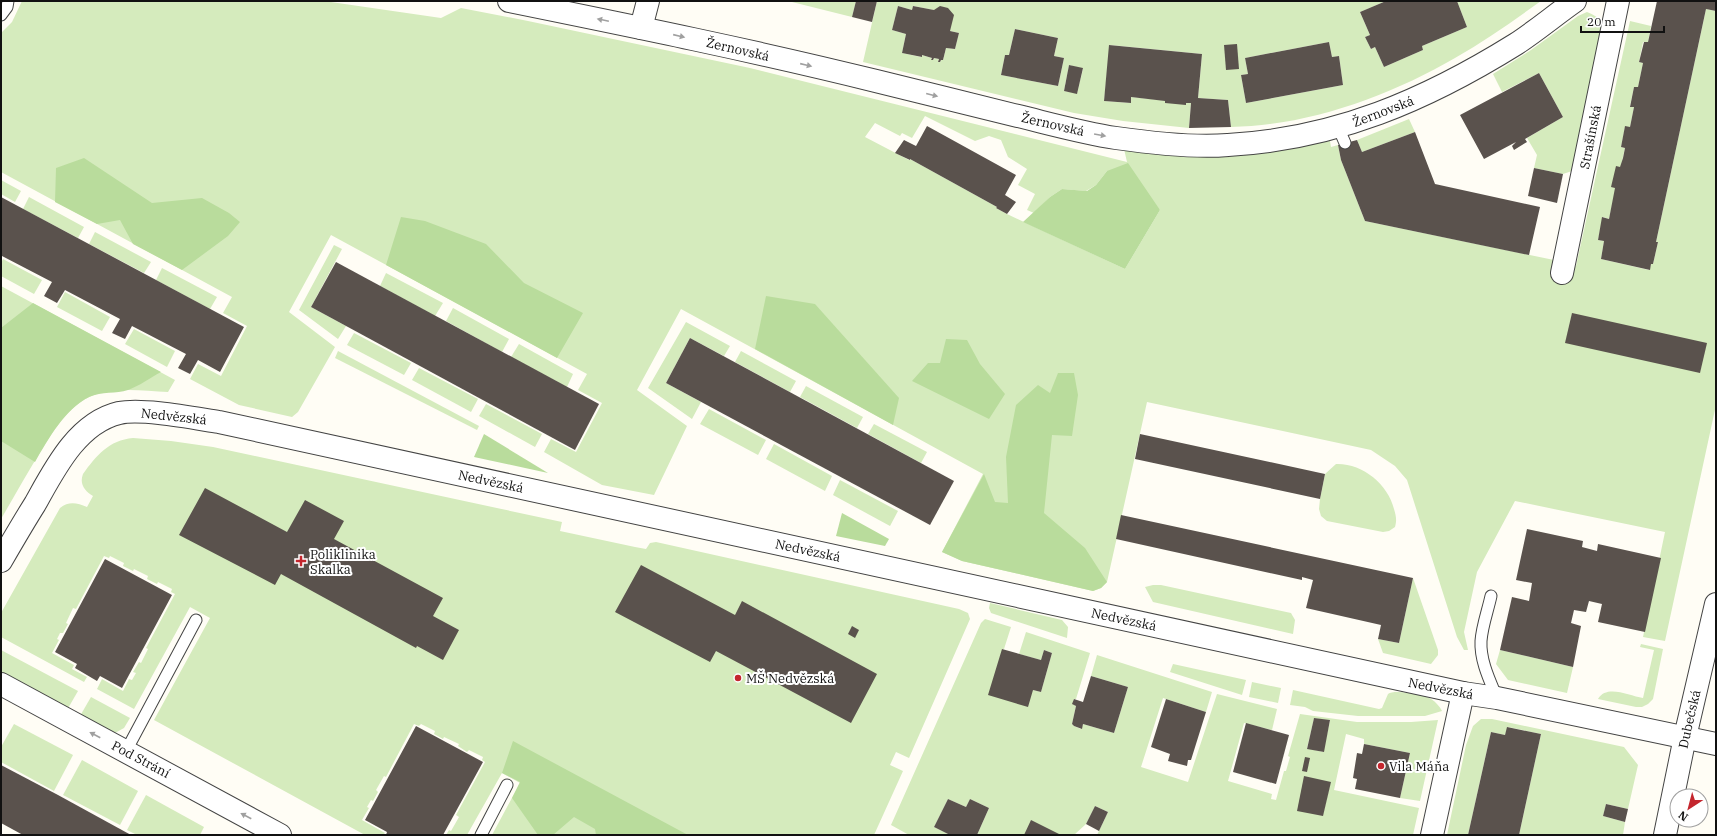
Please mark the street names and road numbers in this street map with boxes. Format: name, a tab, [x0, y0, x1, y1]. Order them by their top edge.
street label: Žernovská	[705, 34, 771, 65]
street label: Žernovská	[1350, 92, 1416, 131]
street label: Strašínská	[1576, 104, 1605, 171]
street label: Žernovská	[1020, 109, 1086, 140]
street label: Nedvězská	[140, 405, 208, 428]
street label: Nedvězská	[457, 466, 525, 497]
street label: Nedvězská	[774, 535, 842, 566]
street label: Nedvězská	[1090, 604, 1158, 635]
street label: Nedvězská	[1407, 674, 1475, 703]
street label: Dubečská	[1674, 688, 1705, 750]
street label: Pod Strání	[109, 737, 173, 782]

